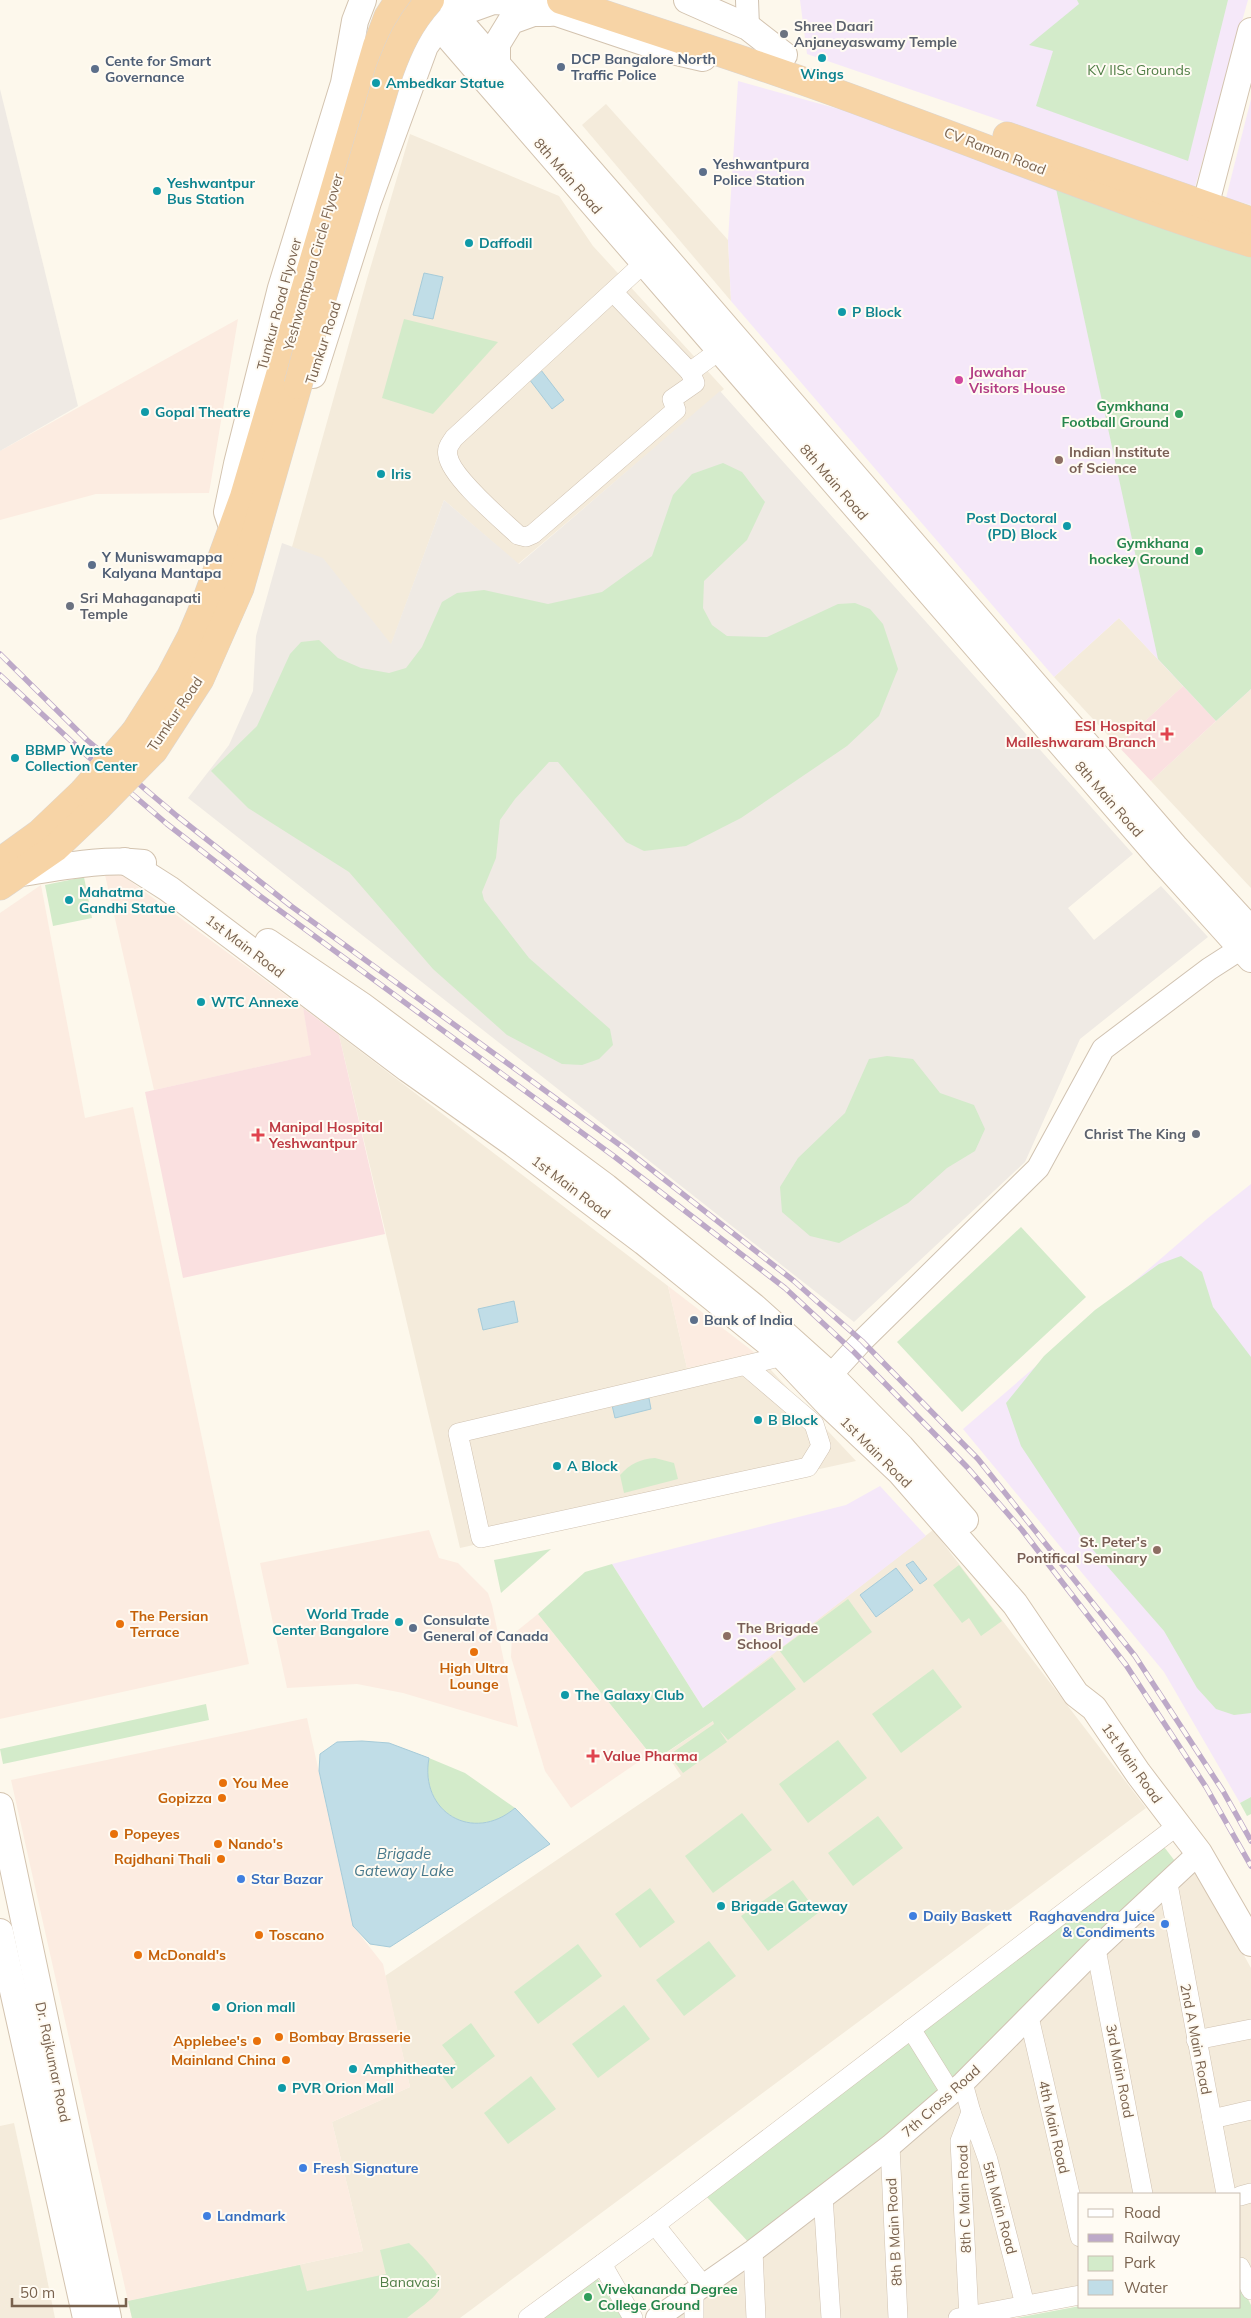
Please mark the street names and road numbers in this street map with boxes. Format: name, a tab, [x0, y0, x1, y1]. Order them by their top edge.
street label: CV Raman Road	[941, 123, 1049, 179]
street label: 8th Main Road	[530, 134, 606, 218]
street label: Yeshwantpura Circle Flyover	[279, 171, 347, 353]
street label: Tumkur Road Flyover	[253, 235, 306, 372]
street label: Tumkur Road	[301, 299, 345, 387]
street label: 8th Main Road	[796, 440, 872, 524]
street label: Tumkur Road	[143, 673, 207, 755]
street label: 8th Main Road	[1071, 757, 1147, 841]
street label: 1st Main Road	[202, 911, 288, 981]
street label: 1st Main Road	[528, 1152, 614, 1222]
street label: 1st Main Road	[836, 1412, 916, 1492]
street label: 1st Main Road	[1098, 1719, 1166, 1807]
street label: 2nd A Main Road	[1176, 1982, 1216, 2096]
street label: Dr. Rajkumar Road	[31, 2000, 75, 2124]
street label: 3rd Main Road	[1102, 2022, 1138, 2120]
street label: 7th Cross Road	[898, 2061, 984, 2141]
street label: 4th Main Road	[1035, 2079, 1073, 2175]
street label: 8th C Main Road	[953, 2145, 975, 2253]
street label: 5th Main Road	[979, 2160, 1021, 2256]
street label: 8th B Main Road	[882, 2177, 906, 2287]

